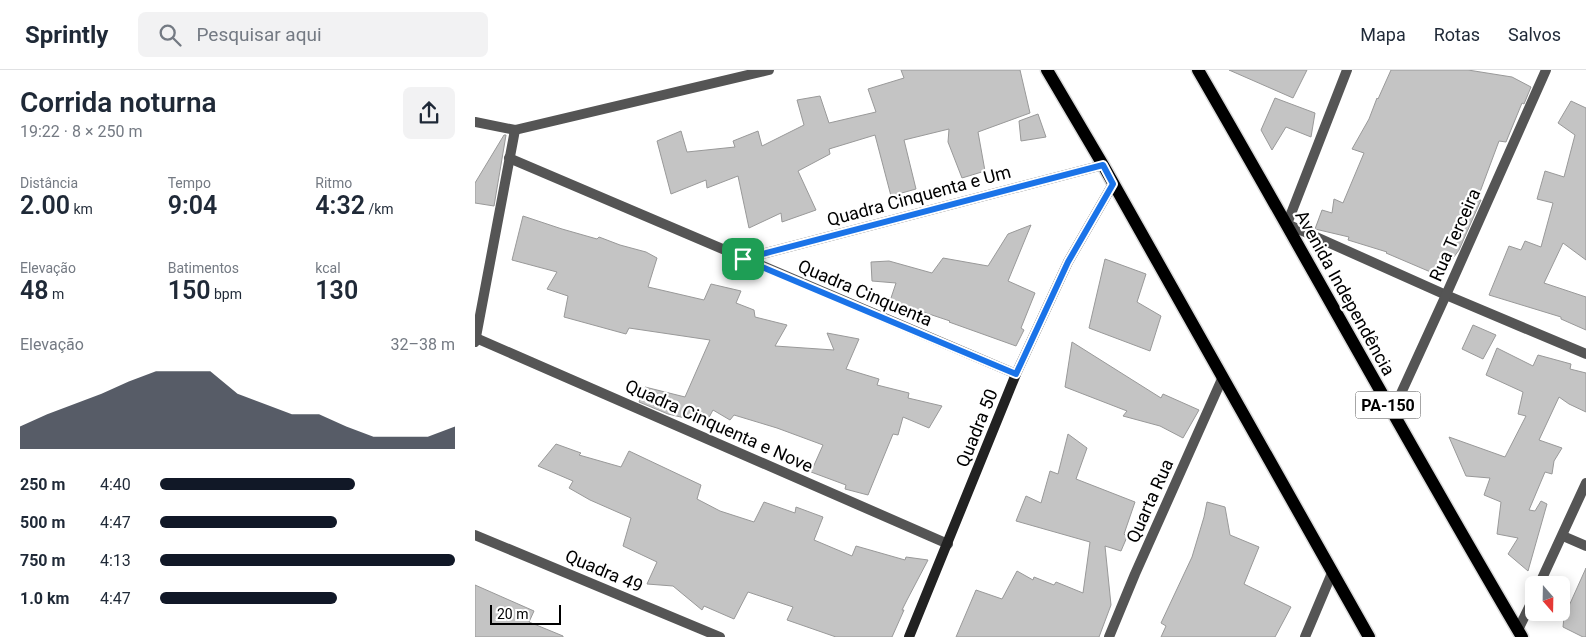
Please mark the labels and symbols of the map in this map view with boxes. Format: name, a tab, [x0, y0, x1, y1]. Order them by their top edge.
street label: Quadra Cinquenta e Um	[825, 161, 1013, 230]
street label: Rua Terceira	[1425, 185, 1484, 284]
street label: Avenida Independência	[1291, 207, 1400, 379]
pin	[722, 238, 764, 280]
street label: Quadra Cinquenta	[795, 255, 935, 330]
street label: Quadra Cinquenta e Nove	[622, 375, 816, 476]
street label: Quadra 50	[951, 386, 1002, 470]
road number: PA-150	[1355, 392, 1421, 418]
street label: Quarta Rua	[1122, 456, 1177, 546]
street label: Quadra 49	[562, 545, 646, 596]
north arrow	[1525, 576, 1570, 621]
scale bar	[490, 602, 561, 625]

